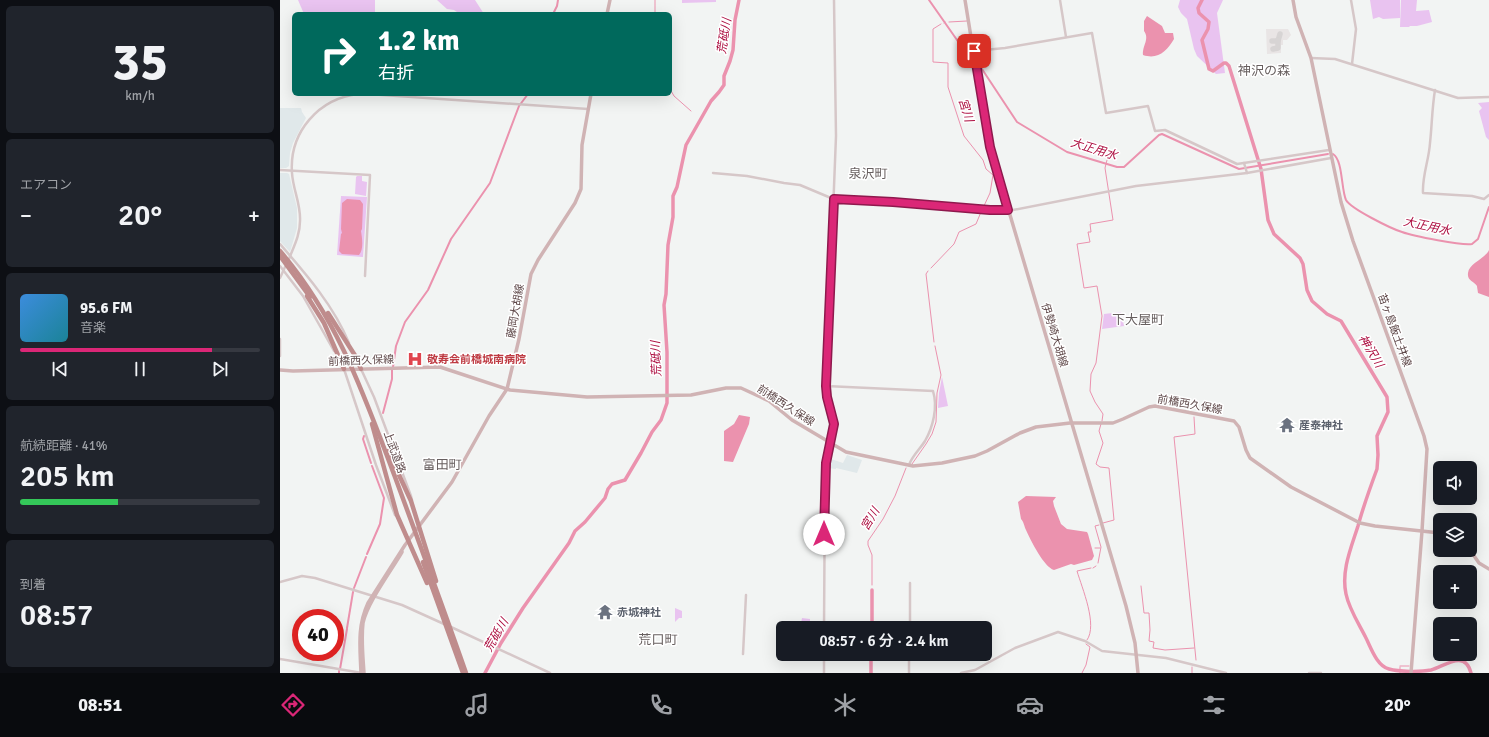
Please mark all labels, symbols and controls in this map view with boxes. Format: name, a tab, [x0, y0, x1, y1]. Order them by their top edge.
water label: 荒砥川	[714, 15, 735, 55]
text: 1.2 km	[378, 24, 460, 58]
icon: right	[312, 28, 364, 80]
text: 35	[112, 30, 168, 94]
pin	[957, 34, 991, 68]
icon: arrive	[963, 40, 985, 62]
text: 右折	[378, 62, 414, 84]
district label: 神沢の森	[1238, 63, 1290, 79]
text: km/h	[125, 88, 155, 104]
water label: 宮川	[955, 96, 977, 126]
water label: 大正用水	[1069, 135, 1121, 164]
district label: 泉沢町	[848, 166, 888, 182]
text: エアコン	[20, 177, 72, 193]
text: 20°	[118, 197, 162, 234]
text: −	[20, 202, 32, 229]
text: +	[248, 202, 260, 229]
water label: 大正用水	[1402, 214, 1454, 239]
street label: 藤岡大胡線	[504, 283, 527, 339]
street label: 苗ヶ島飯土井線	[1375, 292, 1414, 369]
text: 95.6 FM	[80, 299, 132, 317]
street label: 伊勢崎大胡線	[1039, 302, 1070, 369]
district label: 下大屋町	[1112, 312, 1164, 328]
text: 音楽	[80, 320, 106, 336]
water label: 神沢川	[1355, 332, 1387, 372]
water label: 荒砥川	[648, 339, 665, 377]
hospital icon: 敬寿会前橋城南病院	[406, 350, 424, 368]
street label: 前橋西久保線	[328, 353, 394, 368]
place label: 敬寿会前橋城南病院	[427, 353, 526, 366]
icon: previous	[49, 358, 71, 380]
icon: pause	[129, 358, 151, 380]
icon: next	[209, 358, 231, 380]
street label: 前橋西久保線	[755, 382, 817, 429]
street label: 前橋西久保線	[1156, 392, 1224, 417]
temple icon: 産泰神社	[1278, 416, 1296, 434]
place label: 産泰神社	[1299, 419, 1343, 432]
street label: 上武道路	[381, 429, 408, 475]
text: 航続距離 · 41%	[20, 438, 108, 454]
district label: 富田町	[422, 457, 462, 473]
text: 205 km	[20, 458, 115, 495]
map controls	[1433, 461, 1477, 661]
button: sound	[1433, 461, 1477, 505]
water label: 宮川	[858, 503, 884, 533]
position arrow	[803, 513, 845, 555]
button: layers	[1433, 513, 1477, 557]
button: +	[1433, 565, 1477, 609]
text: 到着	[20, 577, 46, 593]
text: 08:57	[20, 597, 93, 634]
temple icon: 赤城神社	[596, 603, 614, 621]
place label: 赤城神社	[617, 606, 661, 619]
speed limit sign: 40	[292, 609, 344, 661]
water label: 荒砥川	[481, 614, 513, 655]
button: −	[1433, 617, 1477, 661]
district label: 荒口町	[638, 632, 678, 648]
text: 08:57 · 6 分 · 2.4 km	[819, 632, 949, 650]
icon: directions	[279, 691, 307, 719]
icon: music	[463, 691, 491, 719]
icon: phone	[647, 691, 675, 719]
icon: climate	[831, 691, 859, 719]
icon: car	[1016, 691, 1044, 719]
icon: filters	[1200, 691, 1228, 719]
text: 08:51	[78, 694, 122, 716]
text: 20°	[1384, 694, 1411, 716]

